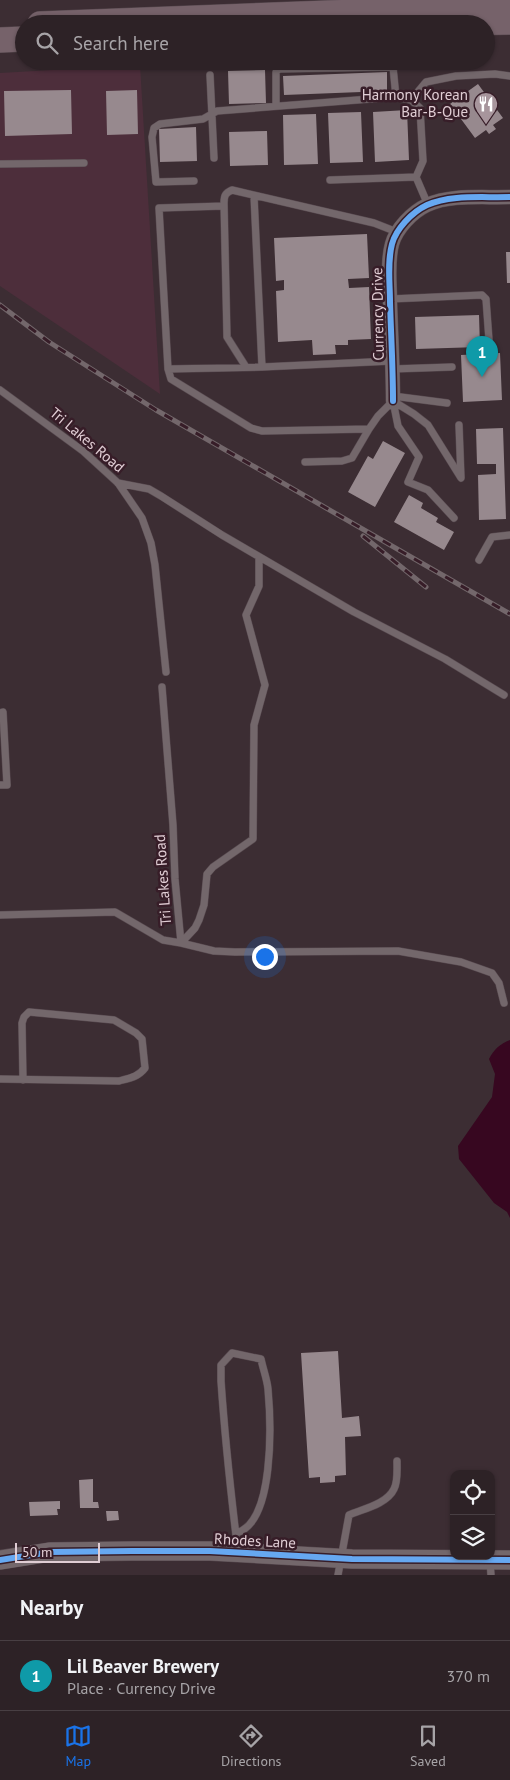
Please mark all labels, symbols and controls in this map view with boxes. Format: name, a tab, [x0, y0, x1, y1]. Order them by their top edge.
search box	[15, 15, 495, 70]
icon: search	[33, 29, 61, 57]
text: Search here	[73, 31, 169, 55]
place label: Harmony Korean Bar-B-Que	[362, 85, 468, 121]
restaurant icon: Harmony Korean Bar-B-Que	[473, 91, 499, 125]
street label: Currency Drive	[367, 267, 388, 361]
pin: 1	[466, 336, 498, 377]
street label: Tri Lakes Road	[46, 403, 128, 476]
street label: Tri Lakes Road	[150, 834, 175, 926]
your location	[252, 944, 278, 970]
map controls	[450, 1470, 495, 1560]
button: locate	[450, 1470, 495, 1515]
button: layers	[450, 1515, 495, 1560]
street label: Rhodes Lane	[214, 1529, 296, 1552]
scale bar	[15, 1540, 100, 1563]
text: 50 m	[22, 1543, 52, 1561]
text: Nearby	[20, 1594, 83, 1621]
text: Lil Beaver Brewery	[67, 1654, 219, 1678]
text: 1	[31, 1666, 41, 1686]
text: 370 m	[447, 1666, 490, 1686]
text: Place · Currency Drive	[67, 1678, 216, 1698]
tab: Map	[64, 1722, 92, 1770]
tab: Directions	[221, 1722, 281, 1770]
tab: Saved	[410, 1722, 446, 1770]

